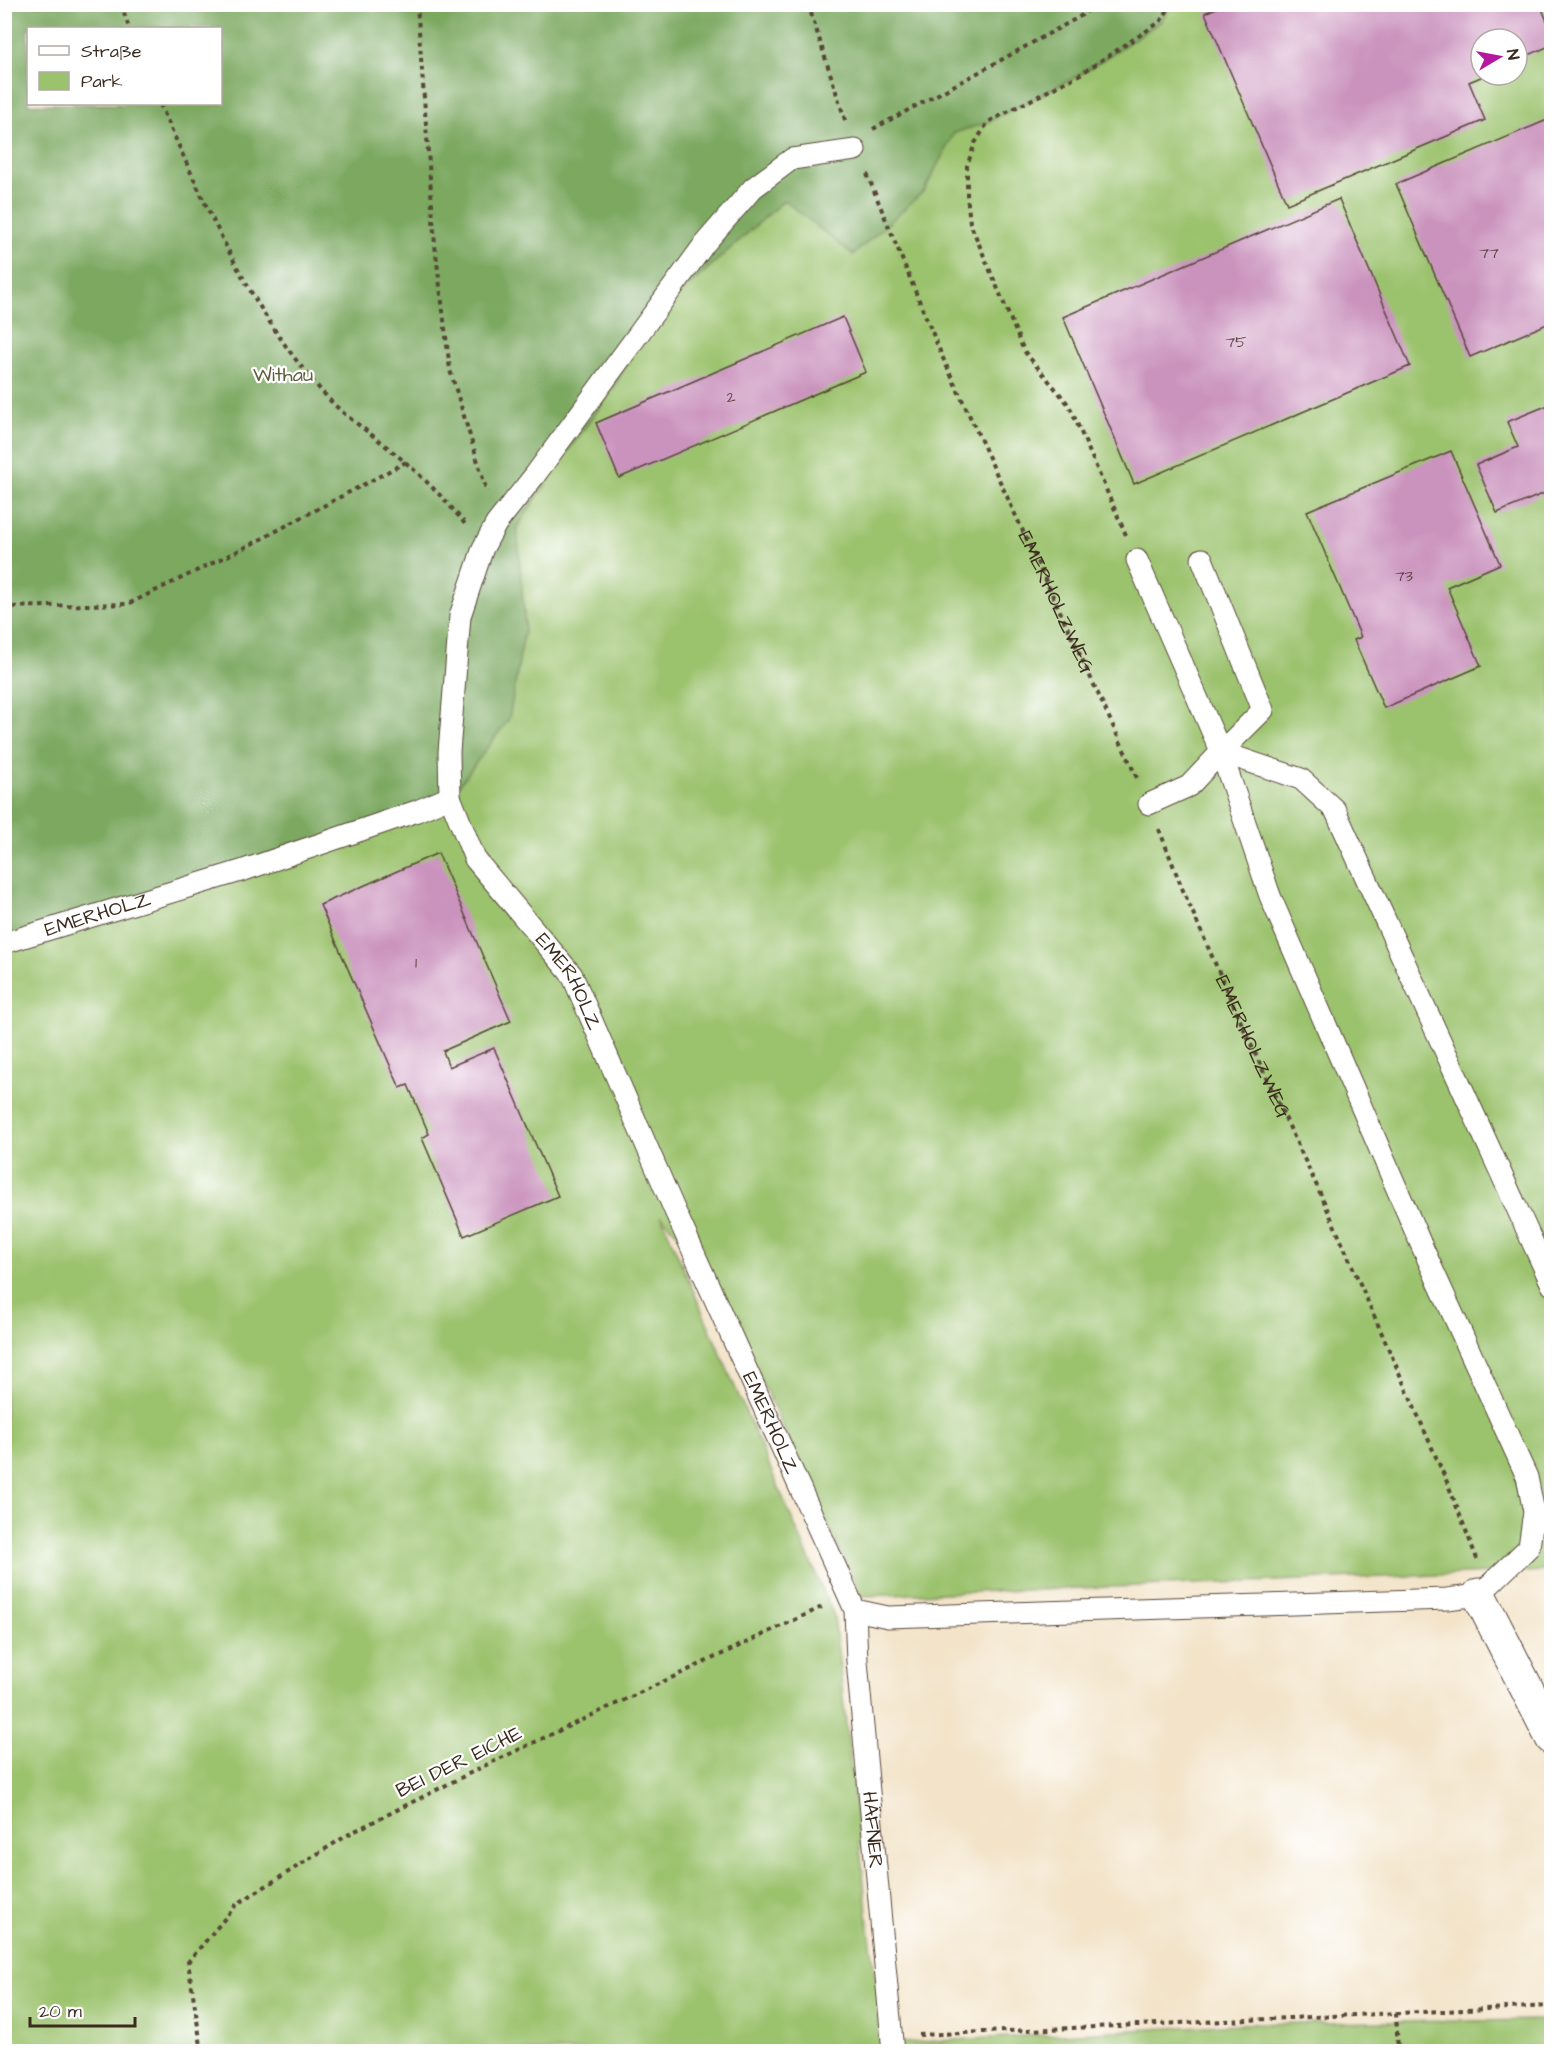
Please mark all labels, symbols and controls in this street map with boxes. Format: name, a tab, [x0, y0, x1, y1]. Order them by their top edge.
legend	[27, 27, 222, 105]
north arrow	[1469, 27, 1529, 87]
text: Straße	[81, 39, 142, 64]
text: N	[1501, 48, 1524, 61]
text: Park	[81, 69, 123, 94]
house number: 77	[1479, 242, 1499, 264]
house number: 75	[1225, 331, 1247, 353]
park label: Withau	[253, 361, 313, 389]
house number: 2	[726, 386, 736, 408]
street label: EMERHOLZWEG	[1011, 526, 1101, 678]
house number: 73	[1395, 565, 1413, 587]
street label: EMERHOLZ	[41, 885, 155, 944]
street label: EMERHOLZ	[529, 927, 608, 1035]
house number: 1	[415, 952, 417, 974]
street label: EMERHOLZWEG	[1208, 971, 1297, 1123]
street label: EMERHOLZ	[735, 1367, 806, 1479]
street label: BEI DER EICHE	[391, 1719, 527, 1805]
street label: HÄFNER	[855, 1790, 890, 1870]
scale bar	[30, 1990, 135, 2028]
text: 20 m	[39, 1999, 82, 2024]

